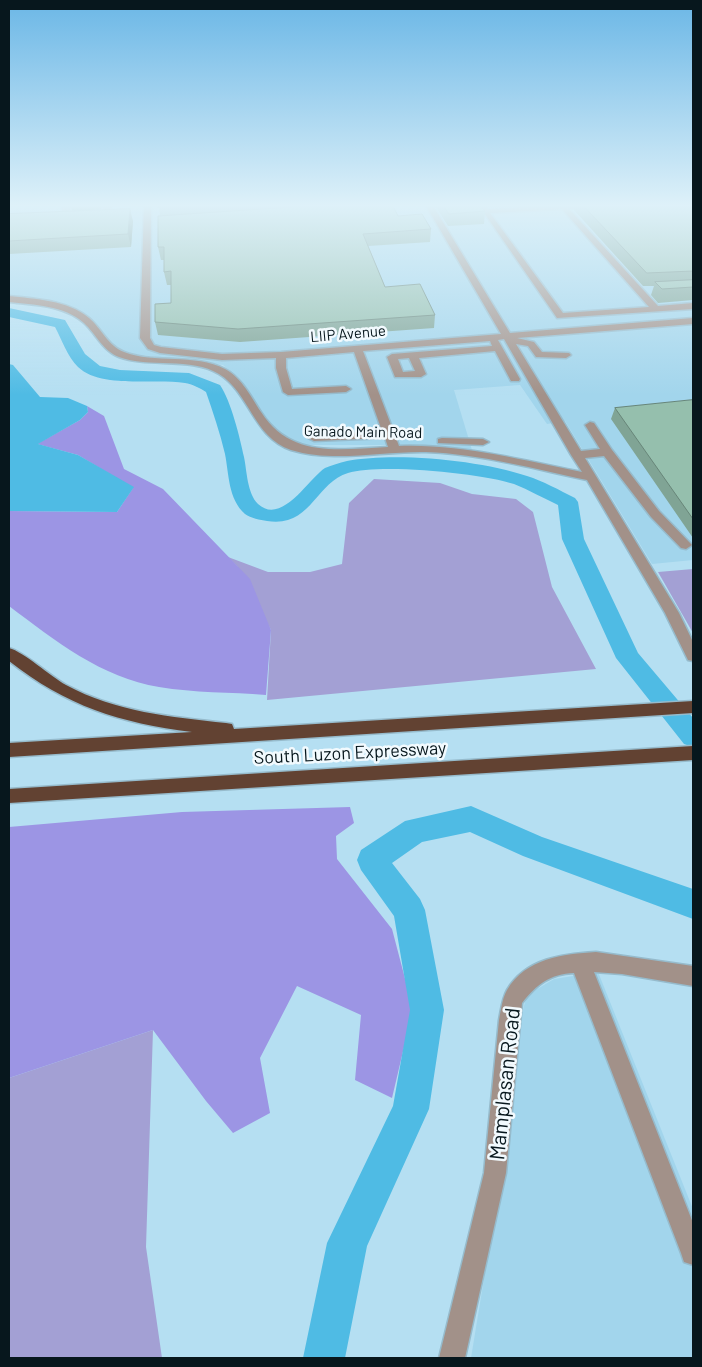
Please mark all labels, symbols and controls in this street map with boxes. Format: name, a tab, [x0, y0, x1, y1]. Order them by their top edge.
street label: LIIP Avenue	[309, 322, 387, 346]
street label: Ganado Main Road	[304, 422, 422, 442]
street label: South Luzon Expressway	[253, 737, 447, 769]
street label: Mamplasan Road	[484, 1007, 526, 1161]

